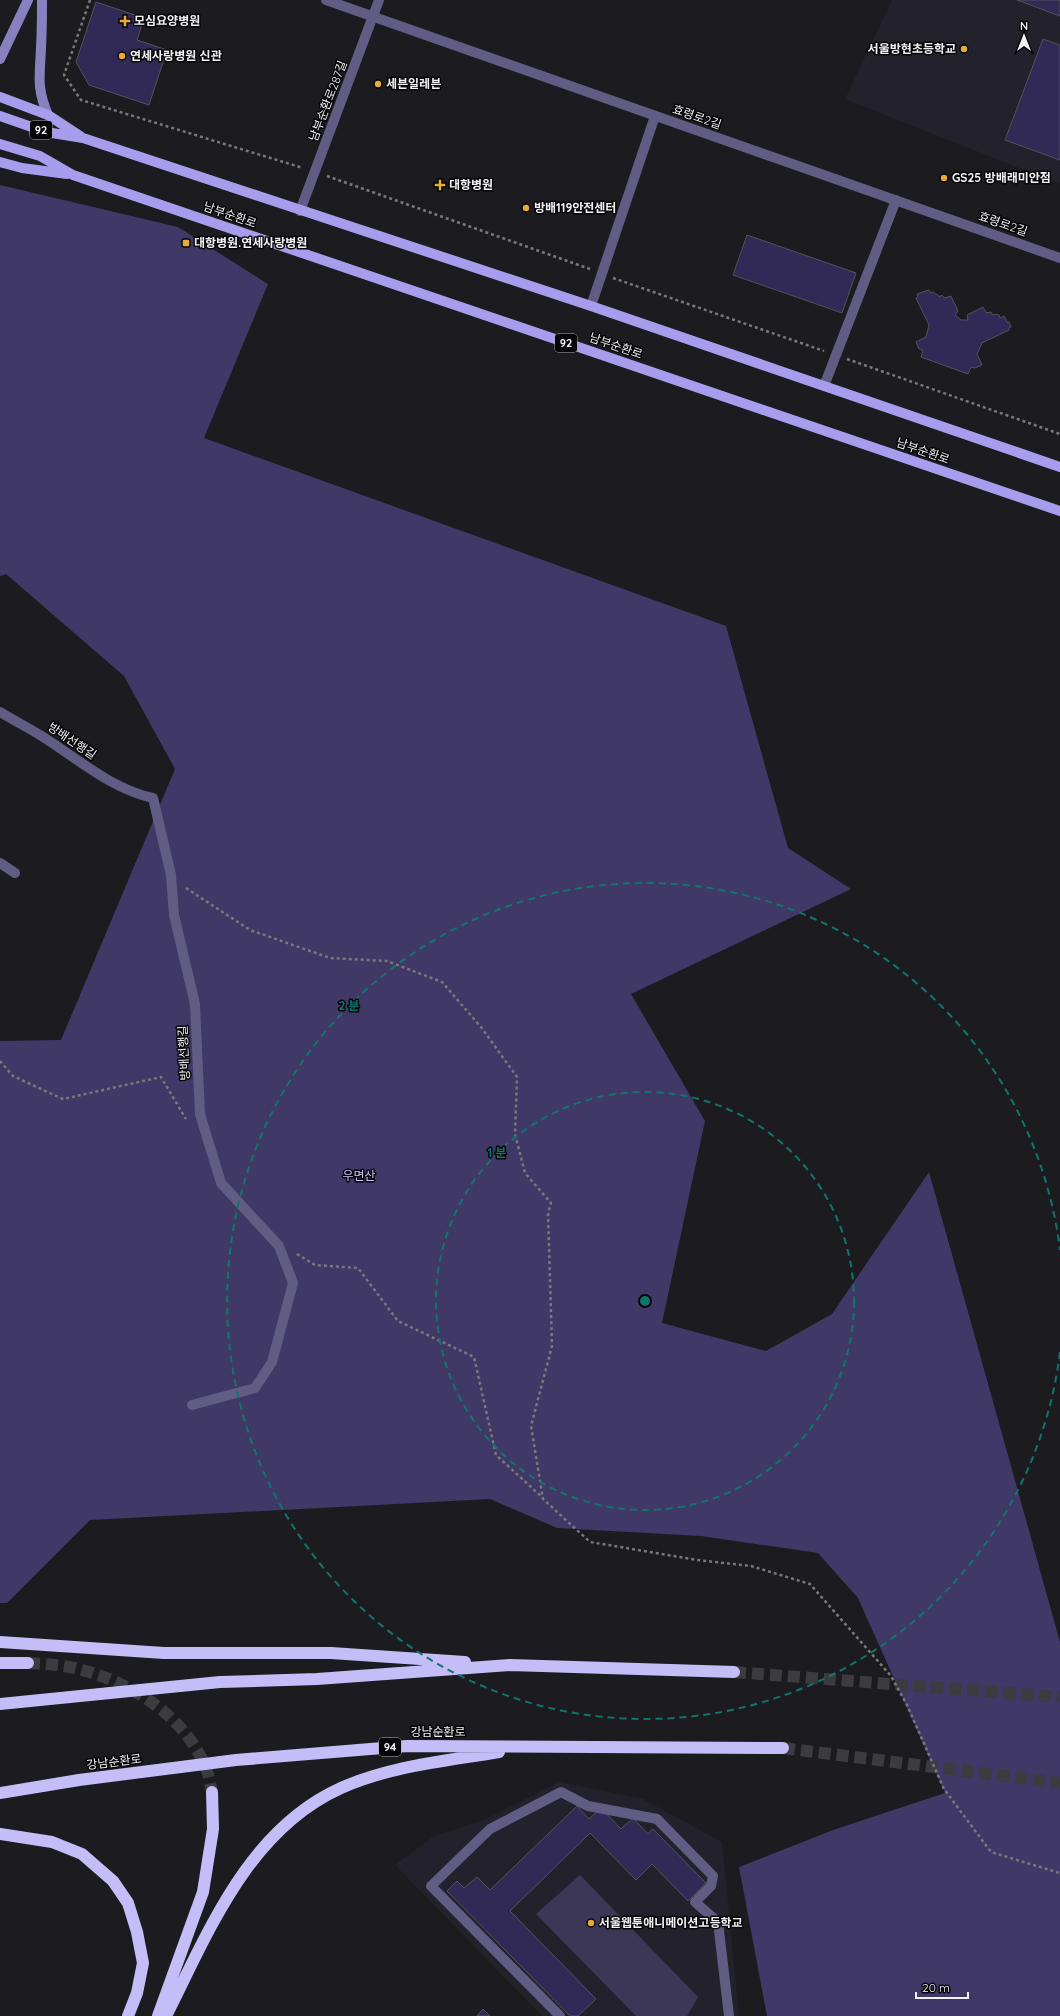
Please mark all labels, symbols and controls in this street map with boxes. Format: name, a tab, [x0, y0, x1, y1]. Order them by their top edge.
place label: 모심요양병원	[134, 13, 200, 28]
marker: 모심요양병원	[119, 15, 131, 27]
north arrow	[1004, 16, 1044, 56]
text: N	[1020, 19, 1028, 33]
place label: 서울방현초등학교	[868, 41, 956, 56]
marker: 서울방현초등학교	[959, 44, 969, 54]
place label: 연세사랑병원 신관	[130, 48, 222, 63]
marker: 연세사랑병원 신관	[117, 51, 127, 61]
street label: 남부순환로287길	[305, 58, 350, 143]
place label: 세븐일레븐	[386, 76, 441, 91]
marker: 세븐일레븐	[373, 79, 383, 89]
street label: 효령로2길	[671, 101, 724, 132]
road number: 92	[30, 121, 52, 139]
place label: GS25 방배래미안점	[952, 170, 1051, 185]
marker: GS25 방배래미안점	[939, 173, 949, 183]
place label: 대항병원	[449, 177, 493, 192]
marker: 대항병원	[434, 179, 446, 191]
street label: 남부순환로	[202, 198, 259, 231]
place label: 방배119안전센터	[534, 200, 616, 215]
marker: 방배119안전센터	[521, 203, 531, 213]
street label: 효령로2길	[977, 208, 1030, 239]
place label: 대항병원.연세사랑병원	[194, 235, 307, 250]
marker: 대항병원.연세사랑병원	[181, 238, 191, 248]
street label: 남부순환로	[588, 329, 645, 362]
road number: 92	[555, 334, 577, 352]
street label: 남부순환로	[895, 434, 952, 467]
street label: 방배선행길	[45, 719, 99, 762]
text: 2 분	[338, 998, 360, 1013]
street label: 방배선행길	[175, 1025, 192, 1081]
text: 1 분	[487, 1145, 507, 1160]
park label: 우면산	[342, 1168, 376, 1183]
centre of rings	[638, 1294, 652, 1308]
street label: 강남순환로	[410, 1724, 466, 1739]
road number: 94	[379, 1738, 401, 1756]
street label: 강남순환로	[86, 1751, 142, 1772]
place label: 서울웹툰애니메이션고등학교	[599, 1915, 743, 1930]
marker: 서울웹툰애니메이션고등학교	[586, 1918, 596, 1928]
scale bar	[916, 1974, 968, 2000]
text: 20 m	[922, 1980, 950, 1995]

